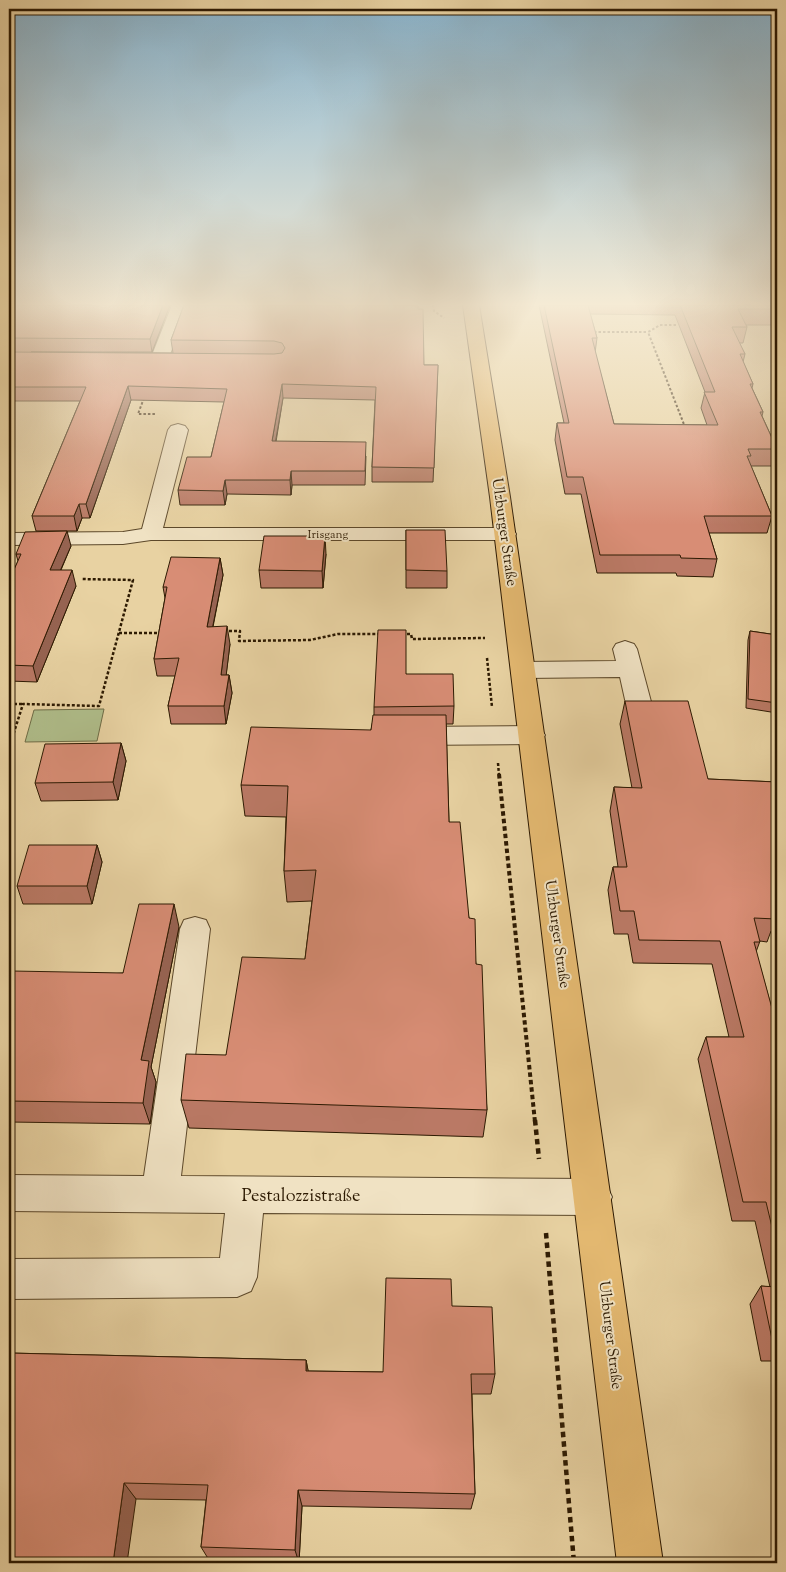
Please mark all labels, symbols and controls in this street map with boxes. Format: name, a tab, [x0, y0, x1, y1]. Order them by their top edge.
street label: Ulzburger Straße	[486, 477, 521, 588]
street label: Irisgang	[308, 526, 349, 544]
street label: Ulzburger Straße	[539, 879, 574, 990]
street label: Pestalozzistraße	[242, 1184, 360, 1210]
street label: Ulzburger Straße	[592, 1280, 627, 1391]

